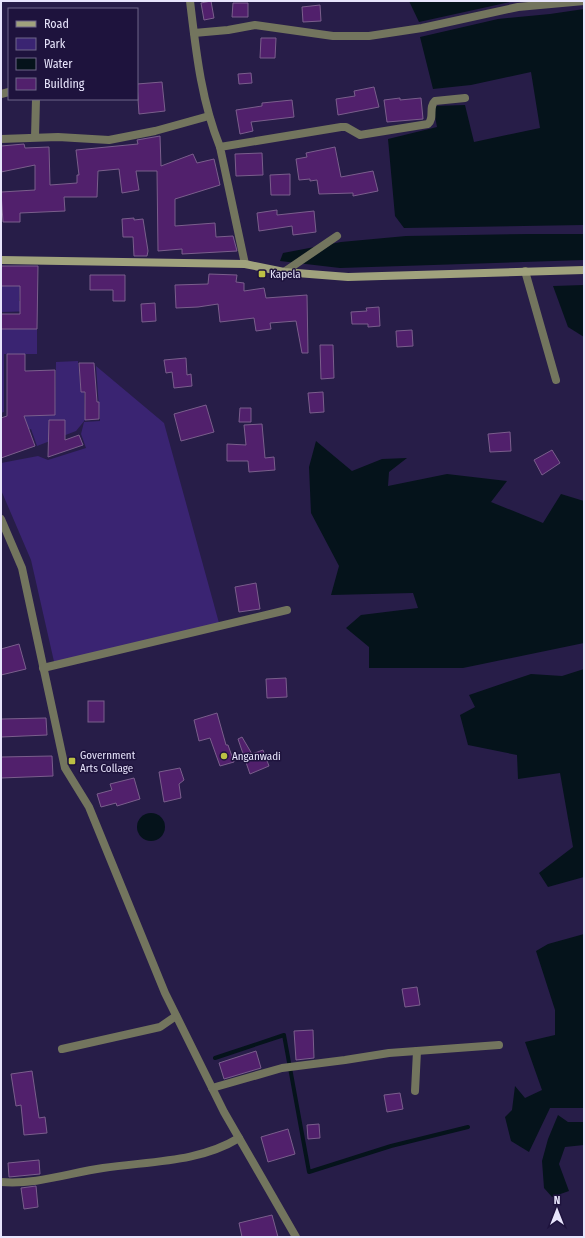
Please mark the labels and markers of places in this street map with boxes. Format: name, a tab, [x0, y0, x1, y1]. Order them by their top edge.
place label: Kapela	[270, 268, 301, 281]
marker: Kapela	[257, 269, 267, 279]
place label: Government Arts Collage	[80, 749, 136, 775]
place label: Anganwadi	[232, 750, 281, 763]
marker: Anganwadi	[219, 751, 229, 761]
marker: Government Arts Collage	[67, 756, 77, 766]

